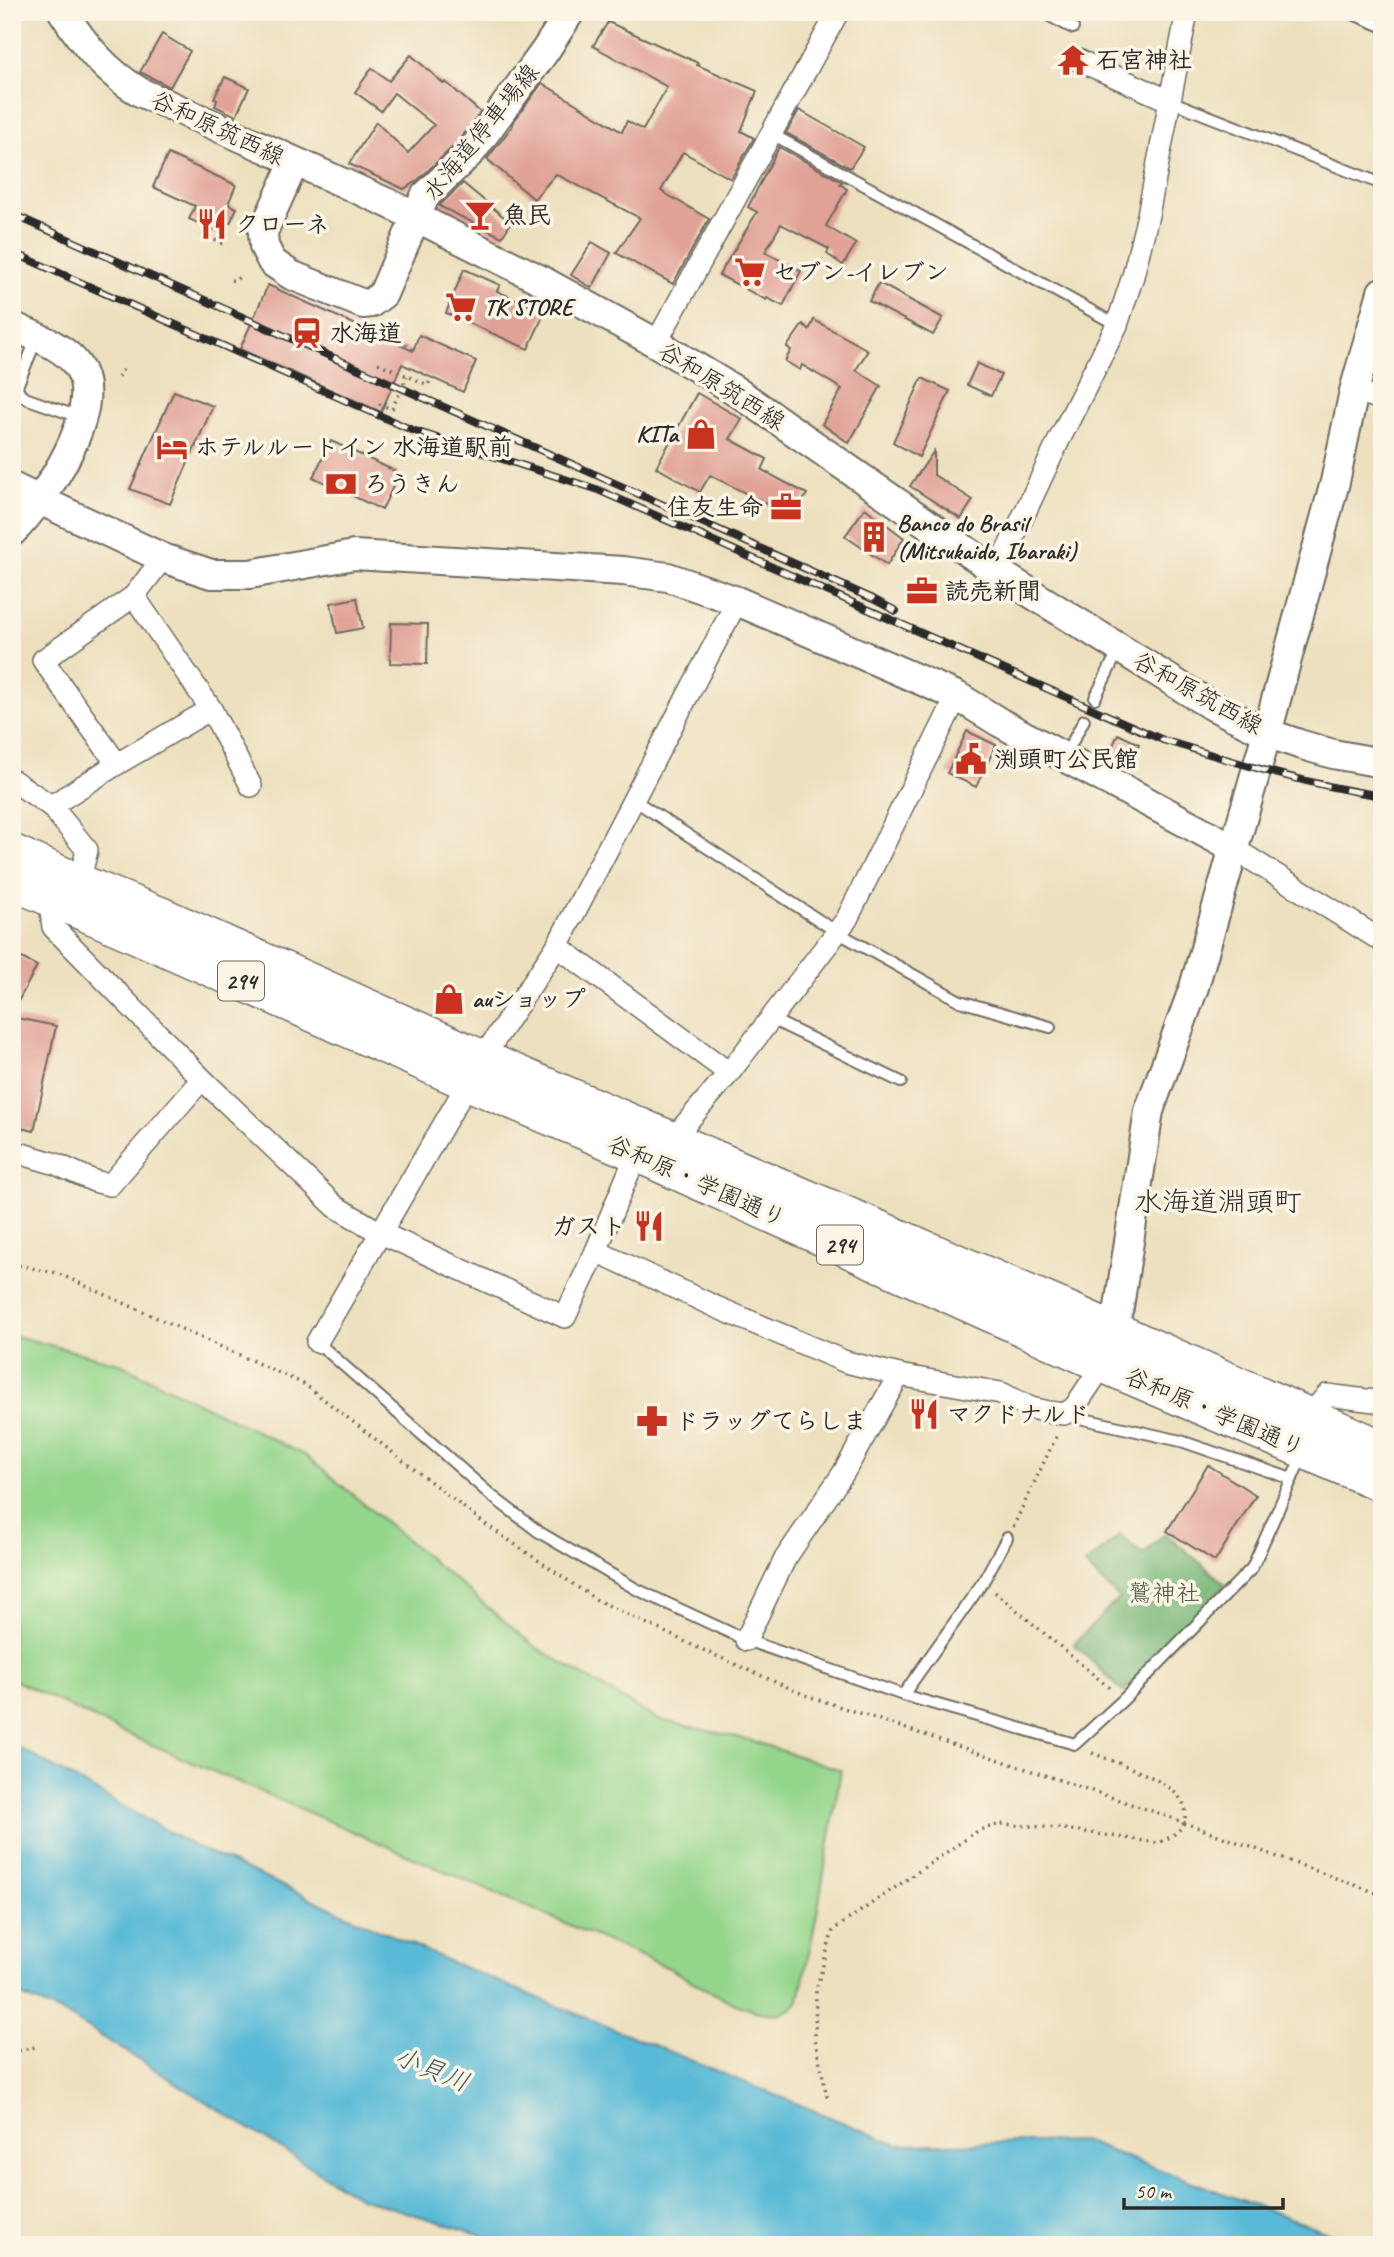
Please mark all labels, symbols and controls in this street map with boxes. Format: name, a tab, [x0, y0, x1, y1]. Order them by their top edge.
temple icon: 石宮神社	[1056, 43, 1090, 77]
place label: 石宮神社	[1096, 45, 1192, 75]
street label: 水海道停車場線	[416, 57, 546, 207]
street label: 谷和原筑西線	[146, 84, 290, 172]
bar icon: 魚民	[463, 198, 497, 232]
place label: 魚民	[503, 200, 551, 230]
restaurant icon: クローネ	[195, 207, 229, 241]
place label: クローネ	[235, 209, 330, 239]
supermarket icon: セブン-イレブン	[733, 255, 767, 289]
place label: セブン-イレブン	[773, 257, 949, 287]
supermarket icon: TK STORE	[444, 290, 478, 324]
place label: TK STORE	[484, 292, 577, 322]
station icon: 水海道	[290, 316, 324, 350]
place label: 水海道	[330, 318, 402, 348]
street label: 谷和原筑西線	[653, 335, 791, 437]
shop icon: KITa	[684, 417, 718, 451]
place label: KITa	[636, 419, 680, 449]
hotel icon: ホテルルートイン 水海道駅前	[155, 430, 189, 464]
place label: ホテルルートイン 水海道駅前	[195, 432, 512, 462]
bank icon: ろうきん	[324, 467, 358, 501]
place label: ろうきん	[364, 469, 460, 499]
office icon: 住友生命	[769, 490, 803, 524]
place label: 住友生命	[667, 492, 763, 522]
place label: Banco do Brasil (Mitsukaido, Ibaraki)	[897, 508, 1079, 566]
building icon: Banco do Brasil (Mitsukaido, Ibaraki)	[857, 520, 891, 554]
office icon: 読売新聞	[905, 574, 939, 608]
place label: 読売新聞	[945, 576, 1041, 606]
street label: 谷和原筑西線	[1128, 645, 1268, 741]
public building icon: 渕頭町公民館	[954, 742, 988, 776]
place label: 渕頭町公民館	[994, 744, 1138, 774]
road number: 294	[218, 962, 264, 1000]
shop icon: auショップ	[432, 982, 466, 1016]
place label: auショップ	[472, 984, 586, 1014]
street label: 谷和原・学園通り	[603, 1128, 791, 1234]
district label: 水海道淵頭町	[1134, 1184, 1302, 1219]
restaurant icon: ガスト	[632, 1209, 666, 1243]
place label: ガスト	[552, 1211, 626, 1241]
road number: 294	[817, 1226, 863, 1264]
street label: 谷和原・学園通り	[1121, 1361, 1309, 1463]
restaurant icon: マクドナルド	[907, 1397, 941, 1431]
place label: マクドナルド	[947, 1399, 1090, 1429]
pharmacy icon: ドラッグてらしま	[635, 1404, 669, 1438]
place label: ドラッグてらしま	[675, 1406, 867, 1436]
park label: 鷲神社	[1128, 1578, 1200, 1608]
water label: 小貝川	[389, 2040, 474, 2099]
scale bar	[1124, 2166, 1284, 2210]
text: 50 m	[1135, 2178, 1173, 2204]

